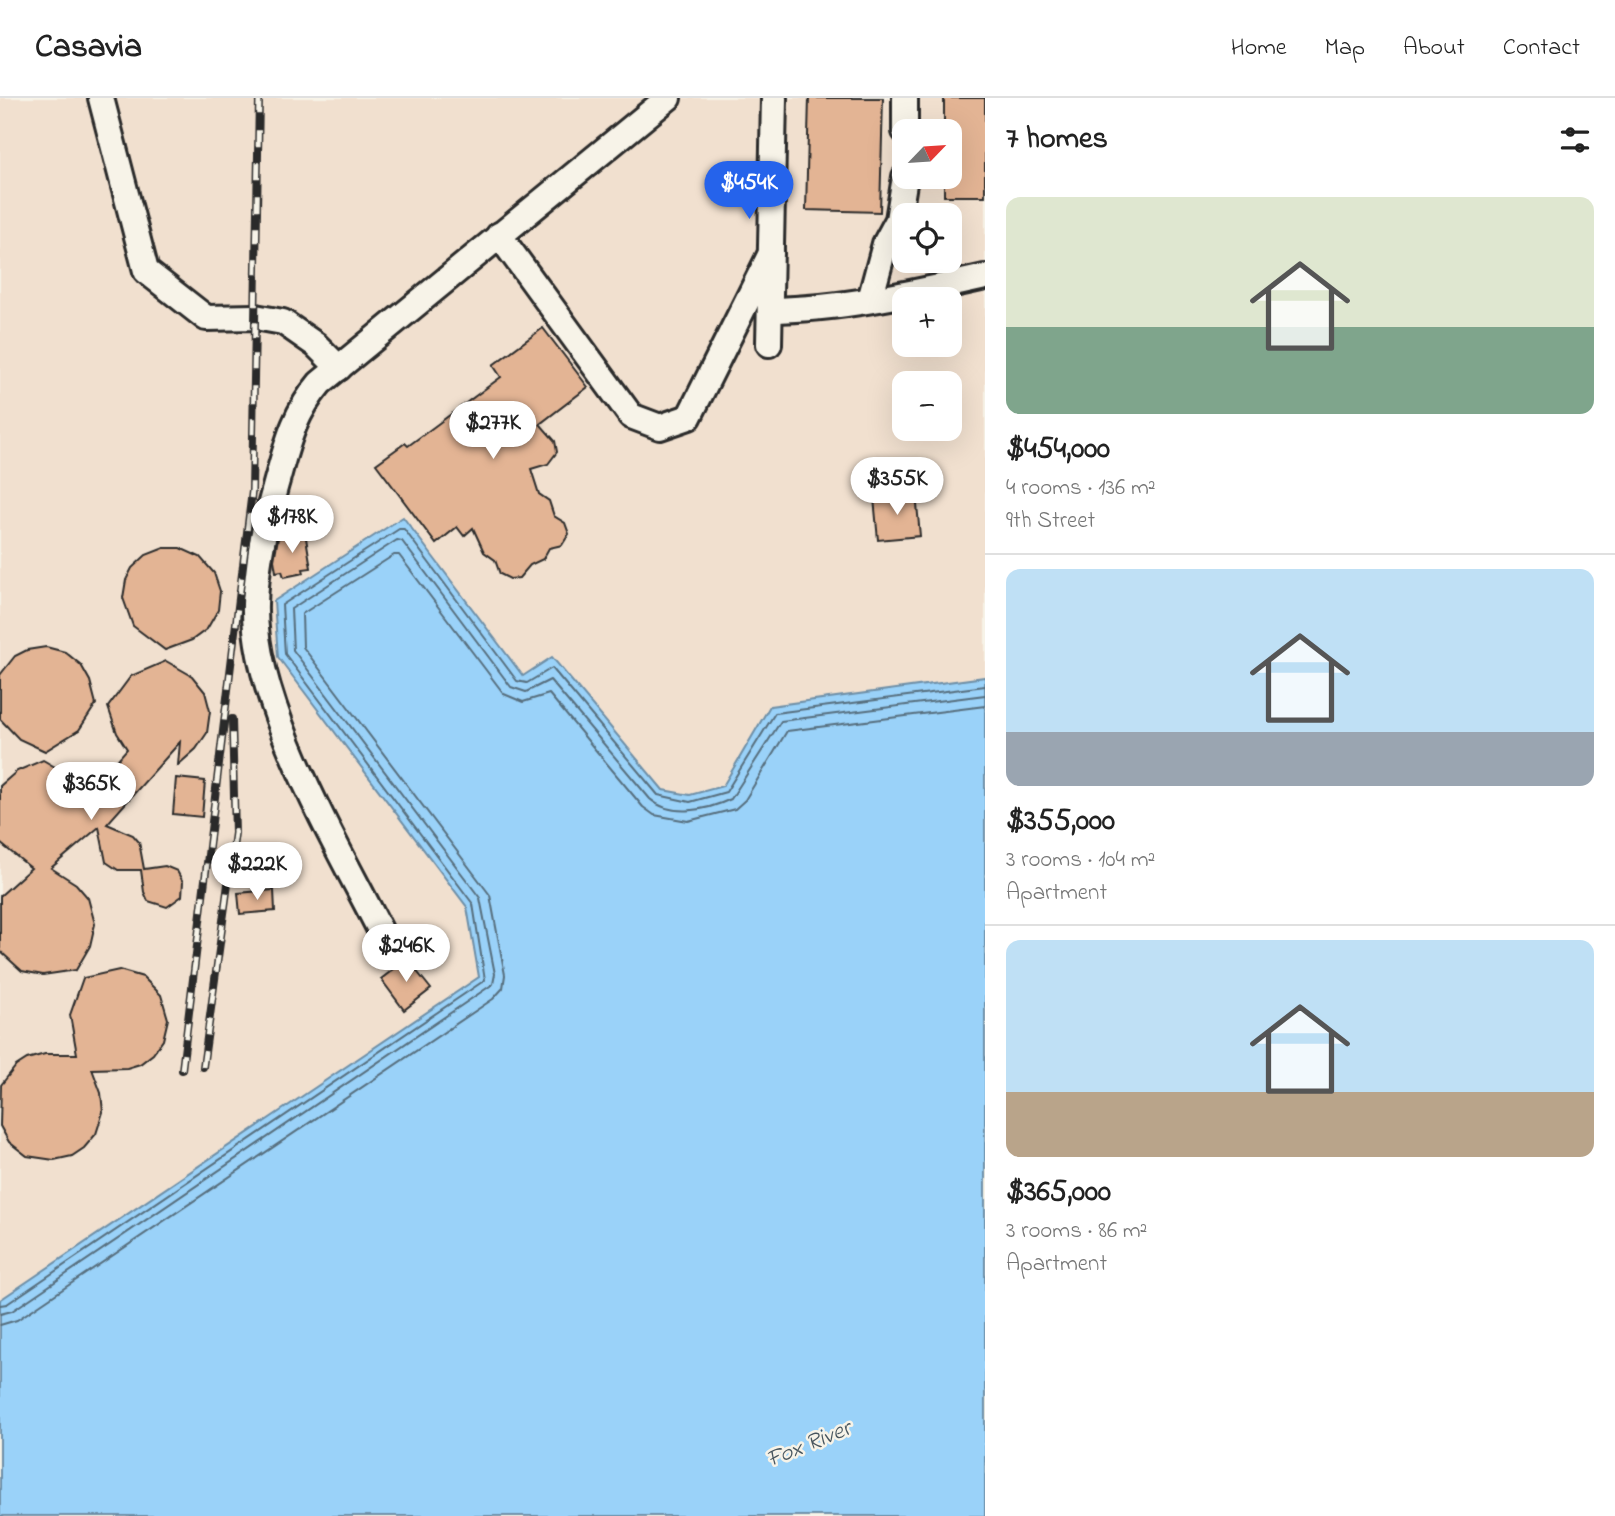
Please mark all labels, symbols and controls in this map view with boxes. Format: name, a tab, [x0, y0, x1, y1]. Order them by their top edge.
text: Casavia	[35, 24, 142, 72]
text: Home	[1231, 31, 1287, 66]
text: Map	[1325, 31, 1365, 66]
text: About	[1403, 31, 1465, 66]
text: Contact	[1503, 31, 1580, 66]
text: 7 homes	[1006, 118, 1108, 162]
north arrow	[892, 119, 962, 189]
map controls	[892, 119, 962, 441]
icon: filters	[1556, 121, 1594, 159]
pin: $454K	[700, 162, 798, 221]
text: $454K	[720, 167, 778, 200]
button: locate	[892, 203, 962, 273]
icon: home	[1237, 243, 1363, 369]
button: +	[892, 287, 962, 357]
button: −	[892, 371, 962, 441]
pin: $277K	[444, 402, 542, 461]
text: $277K	[465, 407, 521, 440]
text: $454,000	[1006, 428, 1110, 472]
pin: $355K	[848, 458, 946, 517]
text: $355K	[867, 463, 927, 496]
text: 4 rooms · 136 m²	[1006, 472, 1156, 505]
pin: $178K	[243, 496, 341, 555]
text: $178K	[267, 501, 317, 534]
text: 9th Street	[1006, 505, 1095, 538]
icon: home	[1237, 615, 1363, 741]
pin: $365K	[42, 762, 140, 822]
text: $365K	[62, 768, 120, 801]
text: $355,000	[1006, 800, 1115, 844]
pin: $222K	[208, 842, 306, 902]
text: 3 rooms · 104 m²	[1006, 844, 1155, 877]
text: $222K	[227, 848, 287, 881]
text: Apartment	[1006, 877, 1107, 910]
pin: $246K	[357, 924, 455, 984]
text: $246K	[378, 930, 434, 963]
icon: home	[1237, 986, 1363, 1112]
text: $365,000	[1006, 1171, 1111, 1215]
text: 3 rooms · 86 m²	[1006, 1215, 1147, 1248]
text: Apartment	[1006, 1248, 1107, 1281]
water label: Fox River	[761, 1411, 859, 1478]

